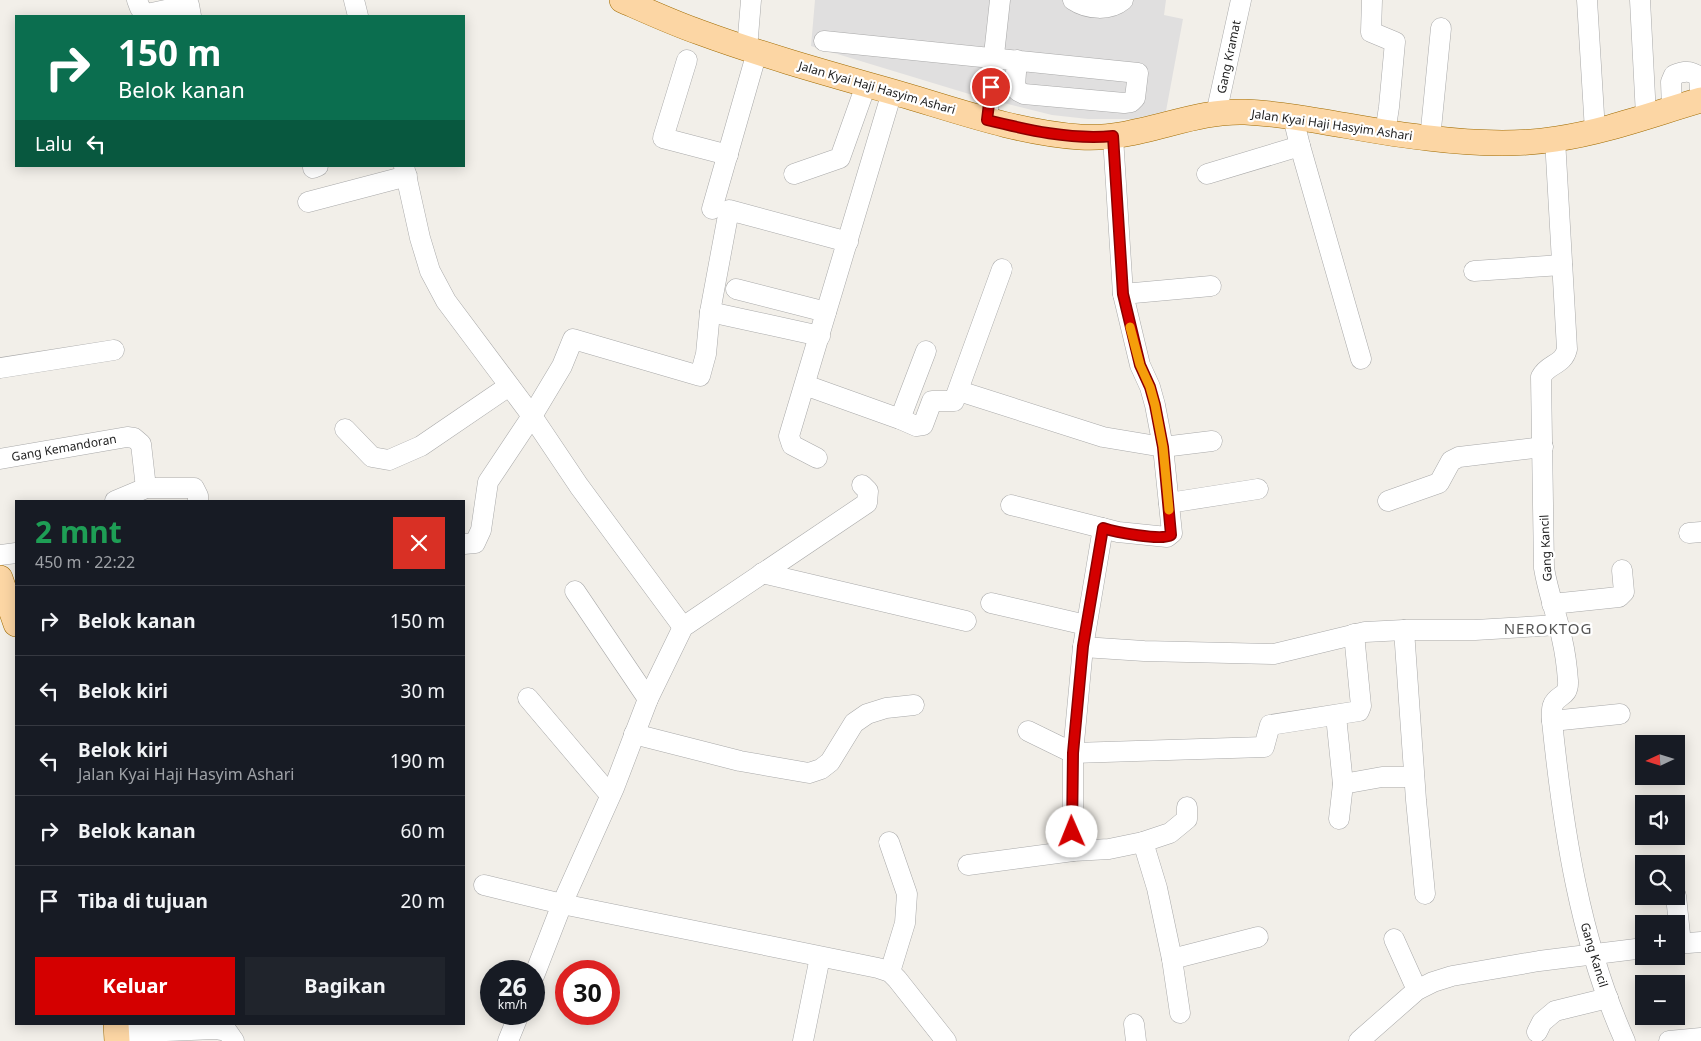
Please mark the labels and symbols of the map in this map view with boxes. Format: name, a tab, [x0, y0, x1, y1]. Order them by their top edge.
street label: Gang Kramat	[1212, 18, 1245, 95]
street label: Jalan Kyai Haji Hasyim Ashari	[796, 57, 958, 118]
pin	[970, 66, 1012, 108]
street label: Jalan Kyai Haji Hasyim Ashari	[1250, 105, 1414, 144]
street label: Gang Kemandoran	[10, 430, 118, 465]
street label: Gang Kancil	[1535, 514, 1556, 582]
district label: NEROKTOG	[1504, 618, 1592, 638]
north arrow	[1635, 735, 1685, 785]
position arrow	[1045, 805, 1097, 857]
street label: Gang Kancil	[1577, 920, 1612, 989]
speed limit sign: 30	[555, 960, 620, 1025]

